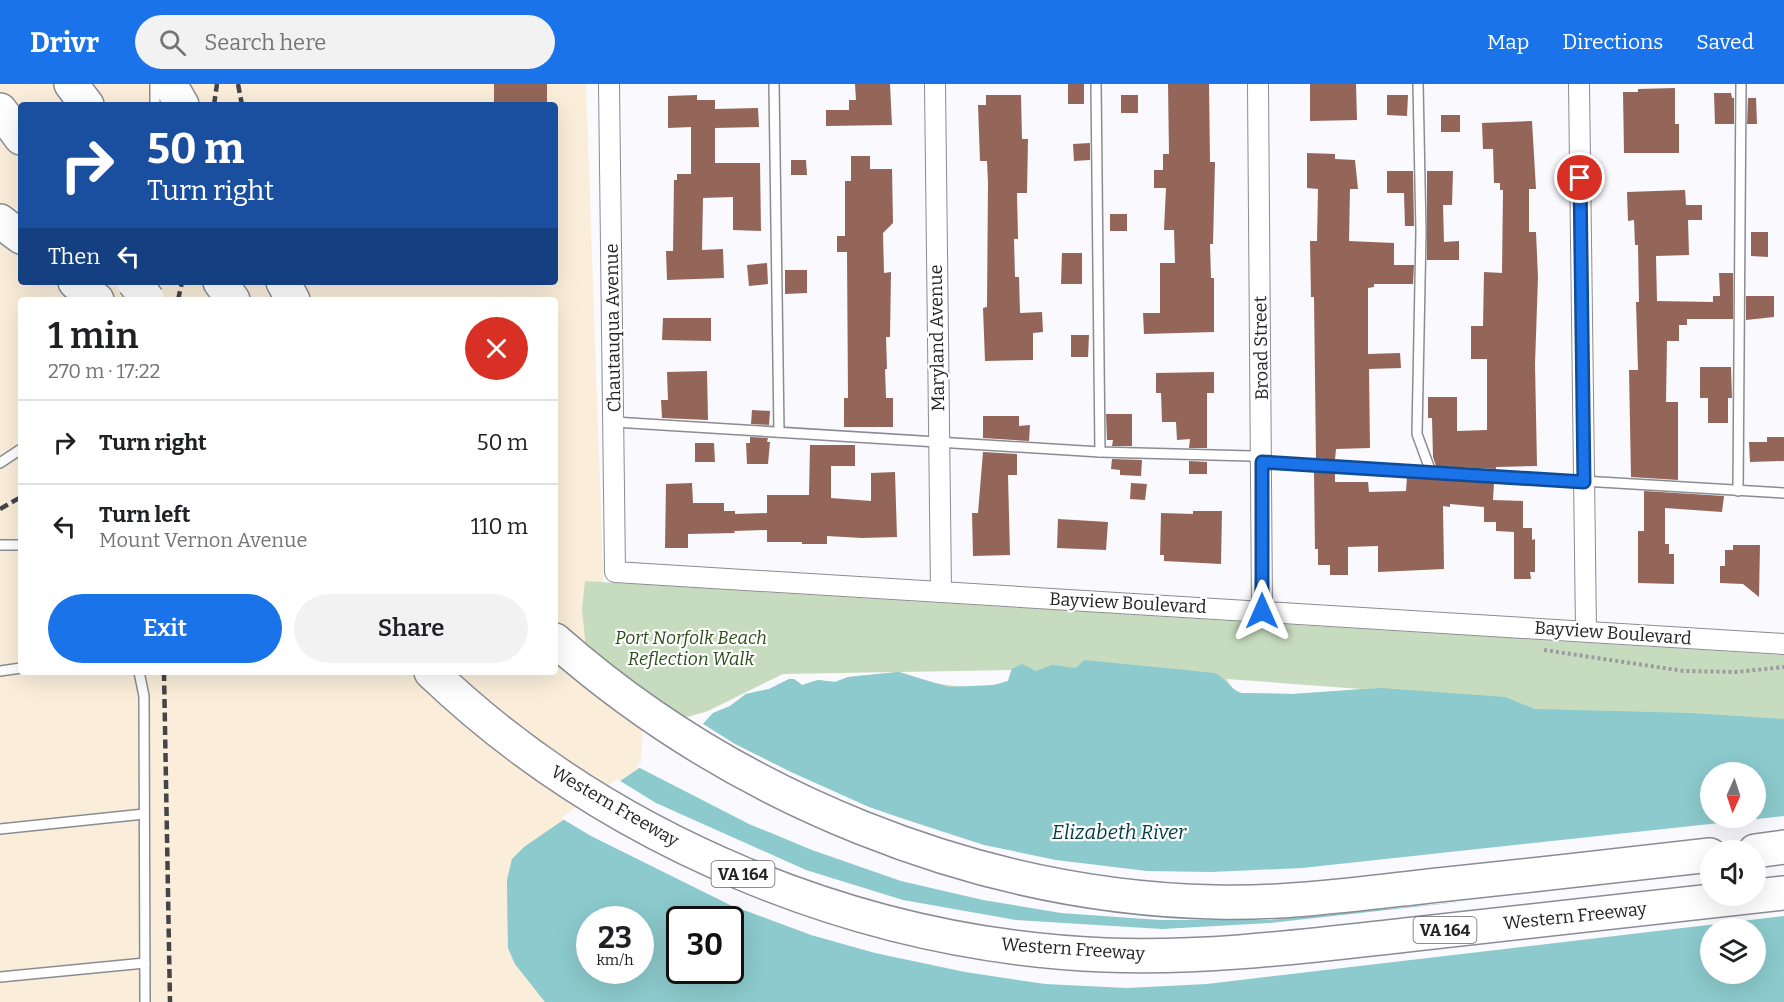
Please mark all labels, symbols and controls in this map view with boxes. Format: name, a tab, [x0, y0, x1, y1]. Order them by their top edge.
search box	[135, 15, 555, 69]
text: Drivr	[30, 26, 99, 59]
icon: search	[156, 26, 189, 59]
text: Search here	[204, 29, 326, 56]
text: Map	[1487, 29, 1529, 55]
text: Directions	[1562, 29, 1663, 55]
text: Saved	[1696, 29, 1754, 55]
text: 50 m	[147, 124, 244, 174]
icon: right	[48, 126, 126, 204]
pin	[1554, 152, 1605, 203]
icon: arrive	[1563, 161, 1596, 194]
text: Turn right	[147, 175, 274, 207]
icon: left	[112, 240, 145, 273]
text: Then	[48, 243, 100, 270]
street label: Chautauqua Avenue	[601, 243, 625, 413]
street label: Maryland Avenue	[925, 264, 949, 412]
street label: Broad Street	[1249, 295, 1273, 400]
text: 1 min	[48, 314, 139, 358]
button: close	[465, 317, 528, 380]
text: 270 m · 17:22	[48, 359, 160, 383]
icon: right	[48, 426, 81, 459]
text: Turn right	[99, 429, 207, 456]
text: 50 m	[477, 429, 528, 456]
text: Turn left	[99, 501, 191, 528]
icon: left	[48, 510, 81, 543]
text: 110 m	[471, 513, 528, 540]
text: Mount Vernon Avenue	[99, 528, 307, 552]
position arrow	[1230, 579, 1294, 643]
street label: Bayview Boulevard	[1049, 588, 1207, 618]
button: Exit	[48, 594, 282, 663]
button: Share	[294, 594, 528, 663]
street label: Bayview Boulevard	[1534, 617, 1693, 649]
park label: Port Norfolk Beach Reflection Walk	[615, 627, 767, 670]
street label: Western Freeway	[547, 760, 683, 852]
north arrow	[1700, 762, 1766, 828]
map controls	[1700, 762, 1766, 984]
water label: Elizabeth River	[1052, 820, 1187, 844]
button: sound	[1700, 840, 1766, 906]
road number: VA 164	[712, 861, 774, 887]
street label: Western Freeway	[1502, 897, 1648, 934]
speed limit sign: 30	[666, 906, 744, 984]
road number: VA 164	[1414, 917, 1476, 943]
button: layers	[1700, 918, 1766, 984]
text: 23	[598, 920, 632, 956]
street label: Western Freeway	[1000, 933, 1146, 965]
text: km/h	[596, 951, 634, 969]

